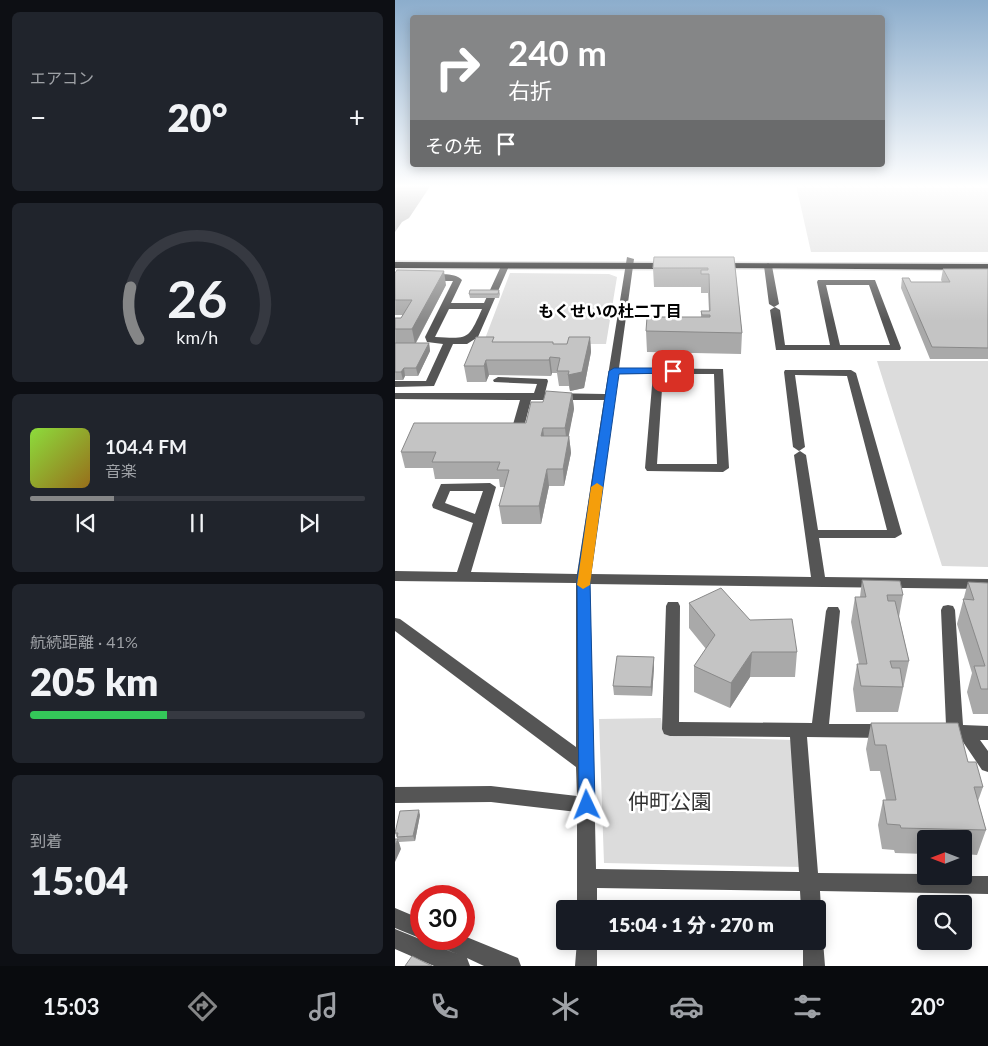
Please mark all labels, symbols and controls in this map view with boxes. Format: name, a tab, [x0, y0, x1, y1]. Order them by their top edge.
text: 240 m	[508, 31, 607, 73]
icon: right	[425, 35, 490, 100]
text: エアコン	[30, 68, 94, 87]
text: 右折	[508, 77, 552, 104]
text: 20°	[168, 94, 227, 140]
text: −	[30, 100, 46, 134]
text: +	[349, 100, 365, 134]
icon: arrive	[492, 130, 520, 158]
text: その先	[425, 134, 482, 157]
text: 26	[167, 267, 228, 329]
district label: もくせいの杜二丁目	[538, 301, 682, 320]
text: km/h	[177, 326, 218, 348]
pin	[652, 350, 694, 392]
icon: arrive	[659, 357, 687, 385]
text: 104.4 FM	[105, 435, 187, 458]
text: 音楽	[105, 461, 137, 480]
icon: previous	[72, 509, 100, 537]
icon: pause	[183, 509, 211, 537]
icon: next	[295, 509, 323, 537]
text: 航続距離 · 41%	[30, 632, 138, 651]
text: 205 km	[30, 658, 158, 704]
position arrow	[560, 778, 612, 830]
park label: 仲町公園	[628, 788, 712, 813]
north arrow	[917, 830, 973, 885]
map controls	[917, 830, 972, 950]
text: 到着	[30, 831, 62, 850]
text: 15:04	[30, 857, 128, 903]
speed limit sign: 30	[410, 885, 475, 950]
button: search	[917, 895, 972, 950]
text: 15:04 · 1 分 · 270 m	[608, 913, 774, 936]
icon: directions	[185, 989, 220, 1024]
icon: music	[306, 989, 341, 1024]
icon: phone	[427, 989, 462, 1024]
icon: climate	[548, 989, 583, 1024]
icon: car	[669, 989, 704, 1024]
icon: filters	[790, 989, 825, 1024]
text: 15:03	[43, 993, 100, 1020]
text: 20°	[910, 993, 945, 1020]

